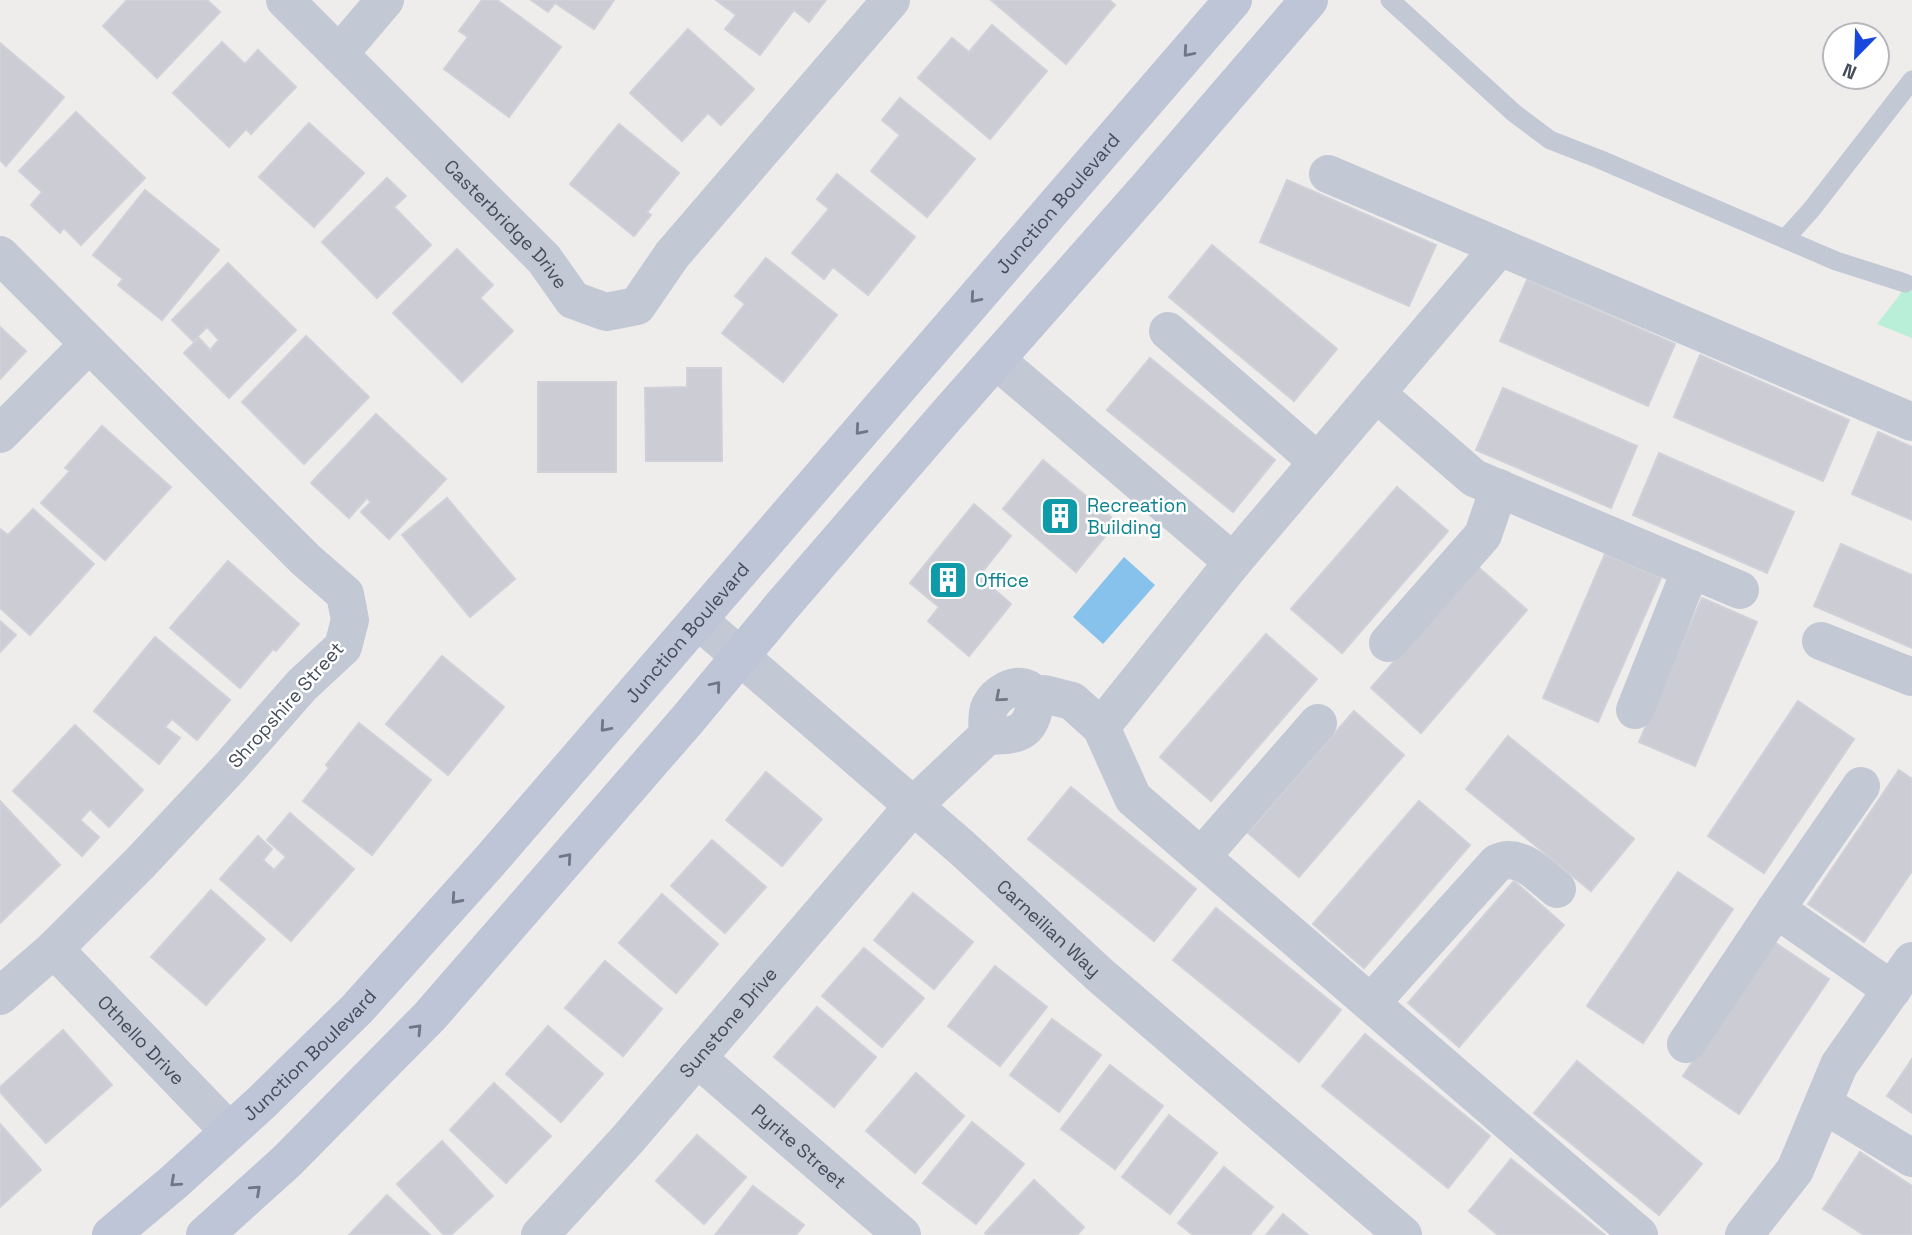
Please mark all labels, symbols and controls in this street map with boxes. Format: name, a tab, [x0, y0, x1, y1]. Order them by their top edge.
north arrow	[1821, 21, 1891, 91]
one-way arrow	[1184, 43, 1196, 56]
text: N	[1839, 57, 1860, 85]
street label: Junction Boulevard	[990, 128, 1125, 279]
street label: Casterbridge Drive	[439, 154, 574, 294]
one-way arrow	[971, 290, 983, 303]
one-way arrow	[856, 421, 868, 434]
place label: Recreation Building	[1087, 493, 1187, 540]
building icon: Recreation Building	[1039, 495, 1081, 537]
street label: Junction Boulevard	[619, 557, 755, 708]
building icon: Office	[927, 559, 969, 601]
place label: Office	[975, 568, 1029, 593]
street label: Shropshire Street	[223, 637, 349, 773]
one-way arrow	[708, 681, 720, 694]
one-way arrow	[995, 689, 1008, 701]
one-way arrow	[601, 719, 613, 732]
one-way arrow	[559, 853, 571, 866]
street label: Carneilian Way	[991, 874, 1106, 982]
one-way arrow	[452, 891, 464, 904]
street label: Sunstone Drive	[673, 961, 782, 1083]
street label: Junction Boulevard	[237, 984, 382, 1126]
street label: Othello Drive	[92, 989, 190, 1090]
one-way arrow	[408, 1024, 421, 1037]
street label: Pyrite Street	[747, 1098, 852, 1194]
one-way arrow	[170, 1173, 183, 1186]
one-way arrow	[248, 1185, 261, 1198]

